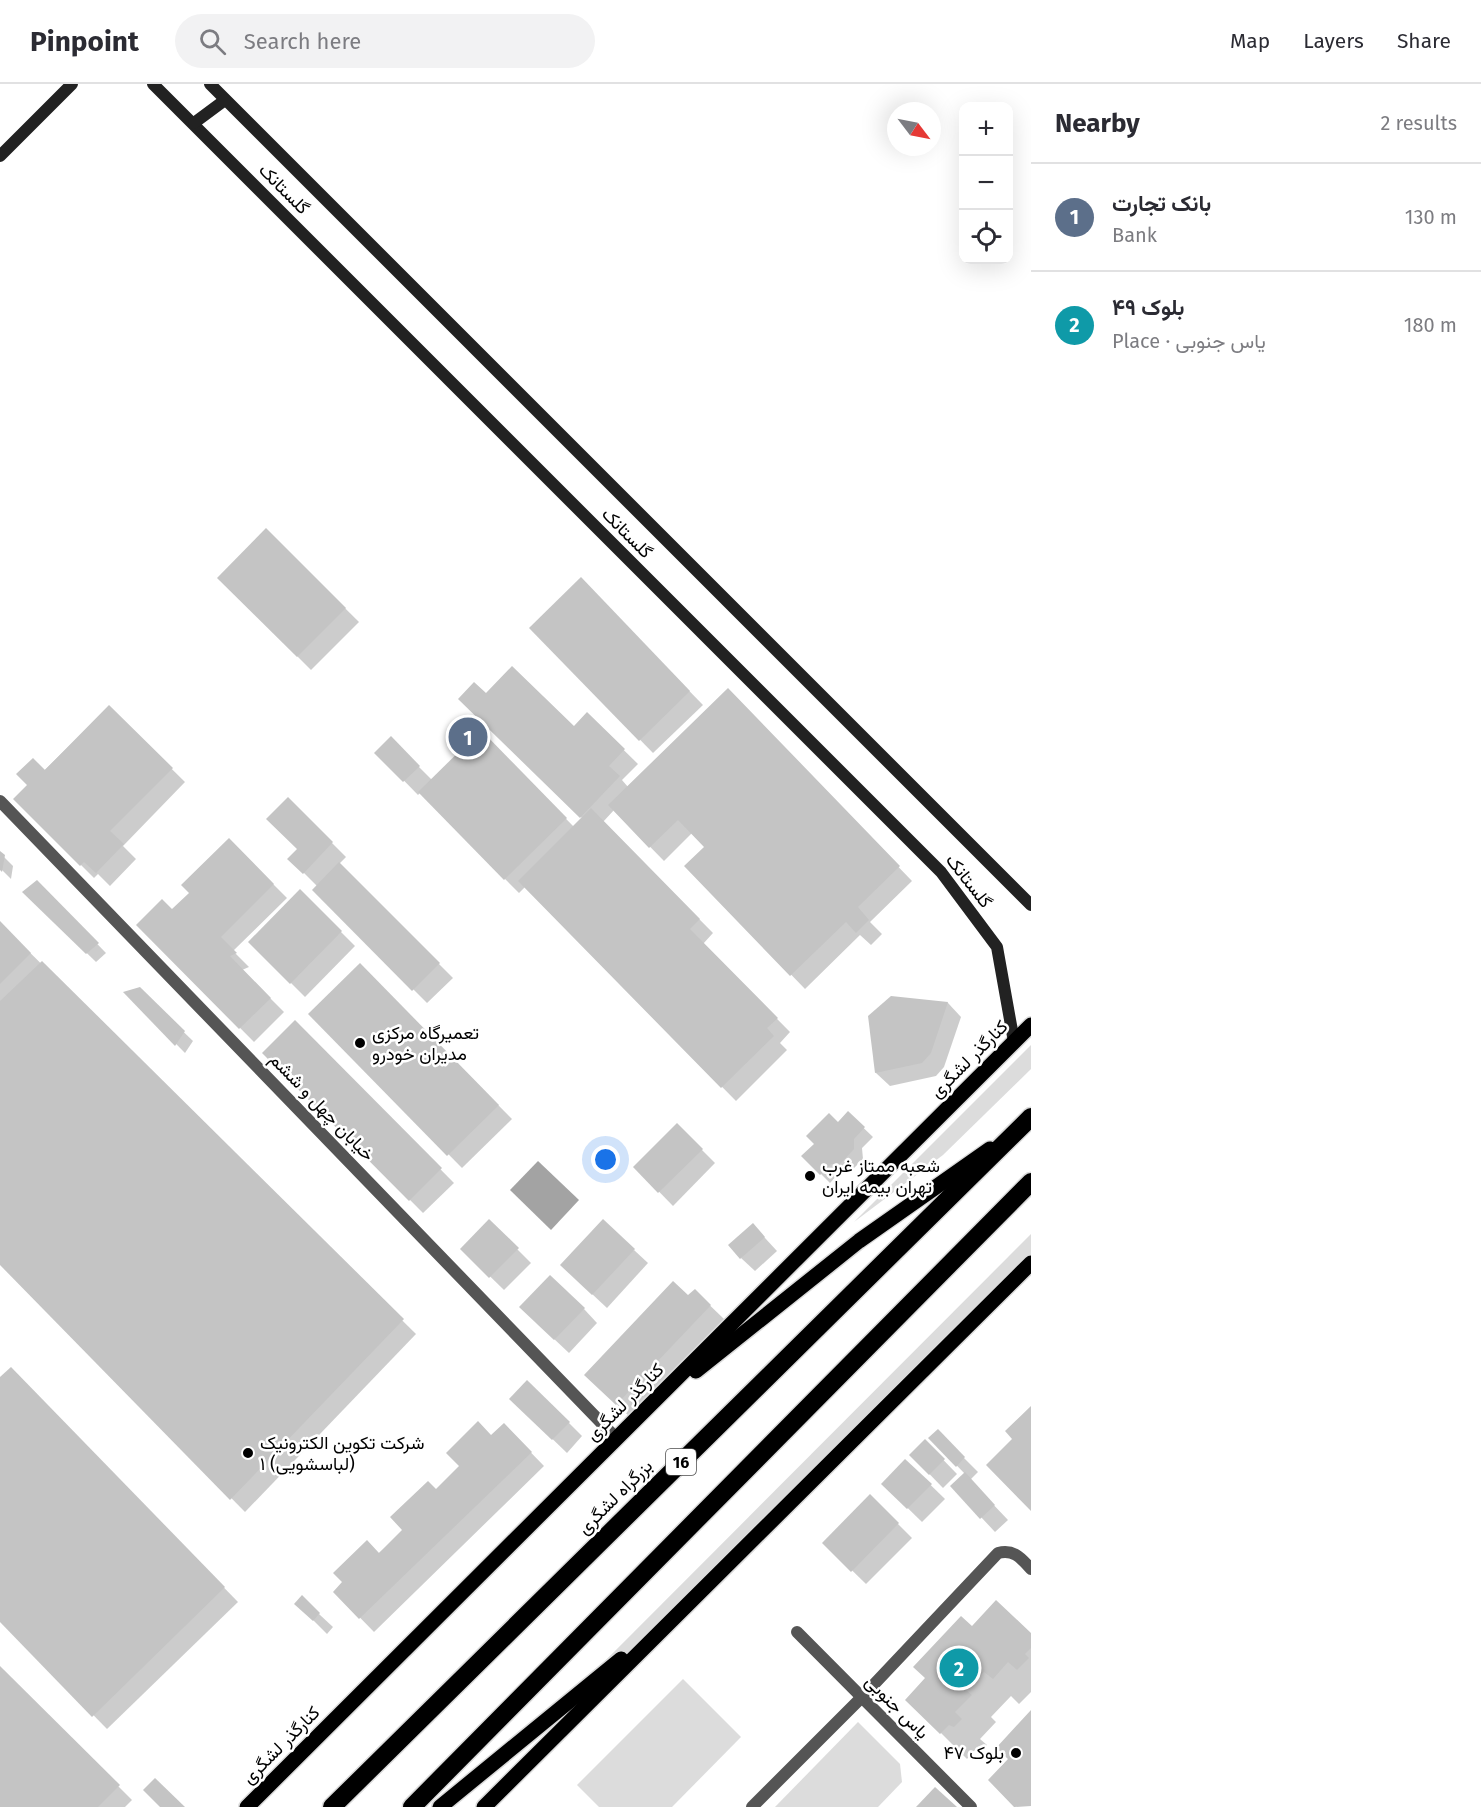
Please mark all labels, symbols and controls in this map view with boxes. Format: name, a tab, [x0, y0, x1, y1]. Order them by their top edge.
search box	[175, 14, 595, 68]
text: Pinpoint	[30, 25, 139, 58]
icon: search	[196, 25, 229, 58]
text: Search here	[244, 28, 361, 55]
text: Map	[1230, 28, 1270, 54]
text: Layers	[1303, 28, 1364, 54]
text: Share	[1397, 28, 1451, 54]
north arrow	[887, 102, 941, 156]
map controls	[959, 102, 1013, 264]
button: +	[959, 102, 1013, 156]
text: Nearby	[1055, 108, 1140, 139]
text: 2 results	[1380, 111, 1457, 135]
button: −	[959, 156, 1013, 210]
street label: گلستانک	[254, 159, 314, 219]
text: بانک تجارت	[1112, 190, 1211, 217]
text: 1	[1070, 205, 1079, 229]
text: 130 m	[1405, 205, 1457, 229]
button: locate	[959, 210, 1013, 264]
text: Bank	[1112, 223, 1157, 247]
text: بلوک ۴۹	[1112, 294, 1185, 321]
text: 2	[1069, 313, 1080, 337]
text: 180 m	[1404, 313, 1457, 337]
text: Place · یاس جنوبی	[1112, 329, 1266, 353]
street label: گلستانک	[597, 503, 657, 563]
pin: 1	[448, 714, 488, 760]
street label: گلستانک	[941, 850, 997, 912]
street label: کنارگذر لشگری	[926, 1016, 1012, 1102]
place label: تعمیرگاه مرکزی مدیران خودرو	[372, 1022, 479, 1065]
marker: تعمیرگاه مرکزی مدیران خودرو	[353, 1036, 367, 1050]
street label: خیابان چهل و ششم	[264, 1048, 379, 1166]
your location	[591, 1145, 620, 1174]
place label: شعبه ممتاز غرب تهران بیمه ایران	[822, 1155, 940, 1198]
marker: شعبه ممتاز غرب تهران بیمه ایران	[803, 1169, 817, 1183]
street label: کنارگذر لشگری	[582, 1359, 668, 1445]
place label: شرکت تکوین الکترونیک ۱ (لباسشویی)	[260, 1432, 424, 1475]
marker: شرکت تکوین الکترونیک ۱ (لباسشویی)	[241, 1446, 255, 1460]
road number: 16	[666, 1449, 696, 1475]
street label: بزرگراه لشگری	[573, 1455, 657, 1539]
pin: 2	[940, 1646, 978, 1690]
street label: یاس جنوبی	[861, 1671, 933, 1743]
street label: کنارگذر لشگری	[238, 1702, 324, 1788]
place label: بلوک ۴۷	[944, 1742, 1004, 1764]
marker: بلوک ۴۷	[1009, 1746, 1023, 1760]

